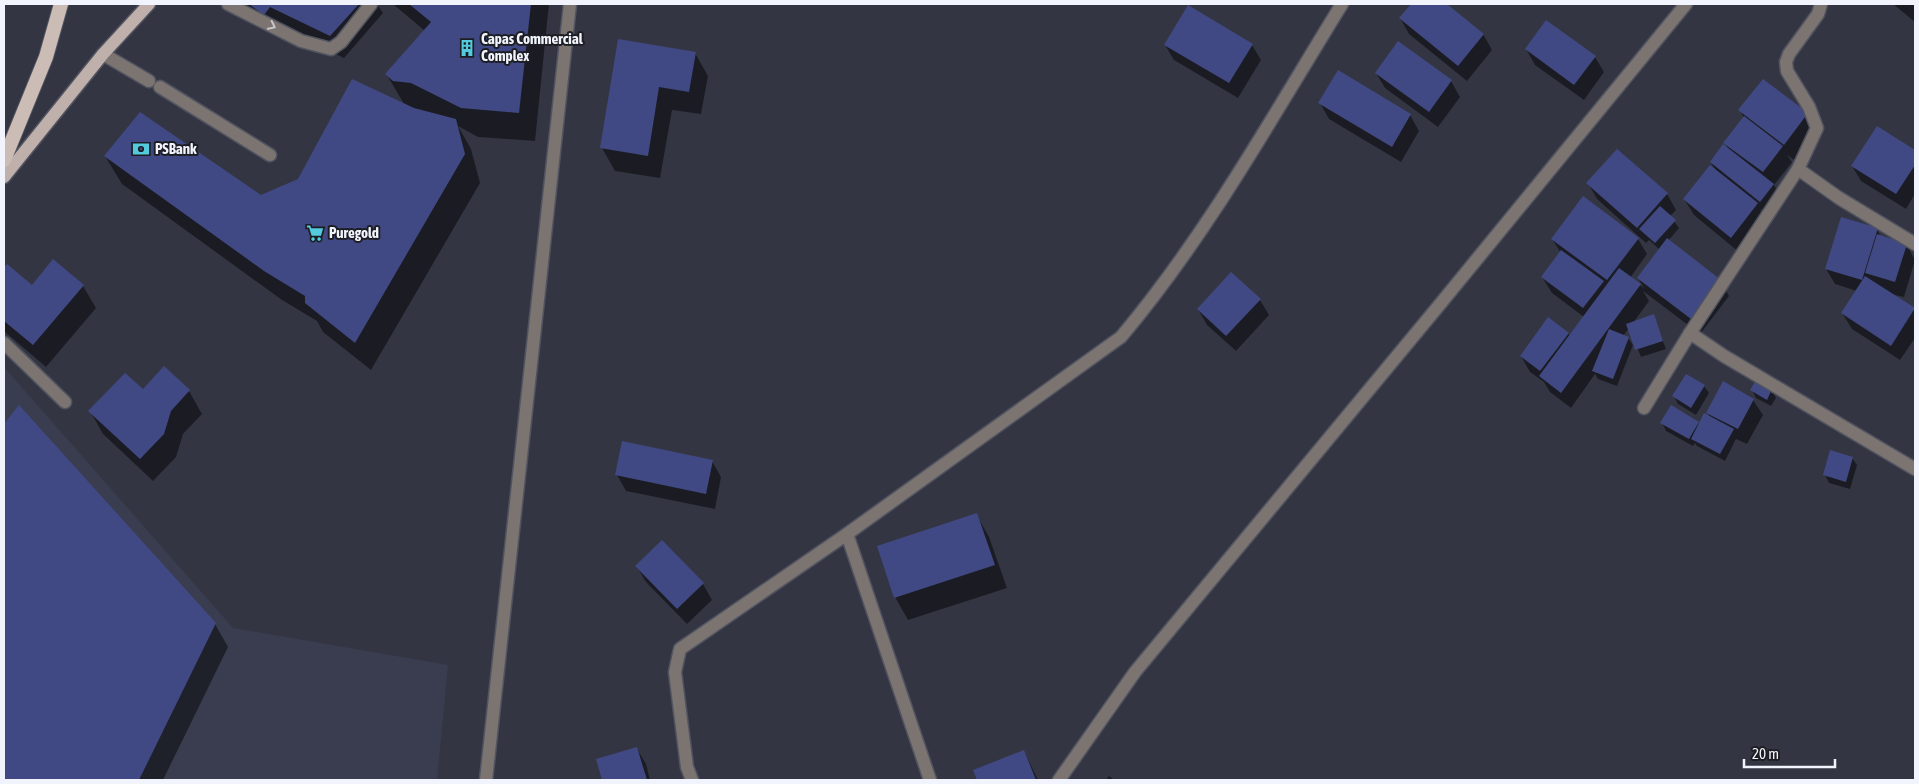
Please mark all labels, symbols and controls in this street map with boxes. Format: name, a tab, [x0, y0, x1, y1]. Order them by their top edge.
one-way arrow	[267, 20, 276, 30]
place label: Capas Commercial Complex	[481, 30, 584, 64]
building icon: Capas Commercial Complex	[457, 38, 477, 58]
bank icon: PSBank	[131, 139, 151, 159]
place label: PSBank	[155, 140, 197, 157]
supermarket icon: Puregold	[305, 223, 325, 243]
place label: Puregold	[329, 224, 379, 241]
scale bar	[1744, 736, 1835, 768]
text: 20 m	[1752, 745, 1779, 762]

